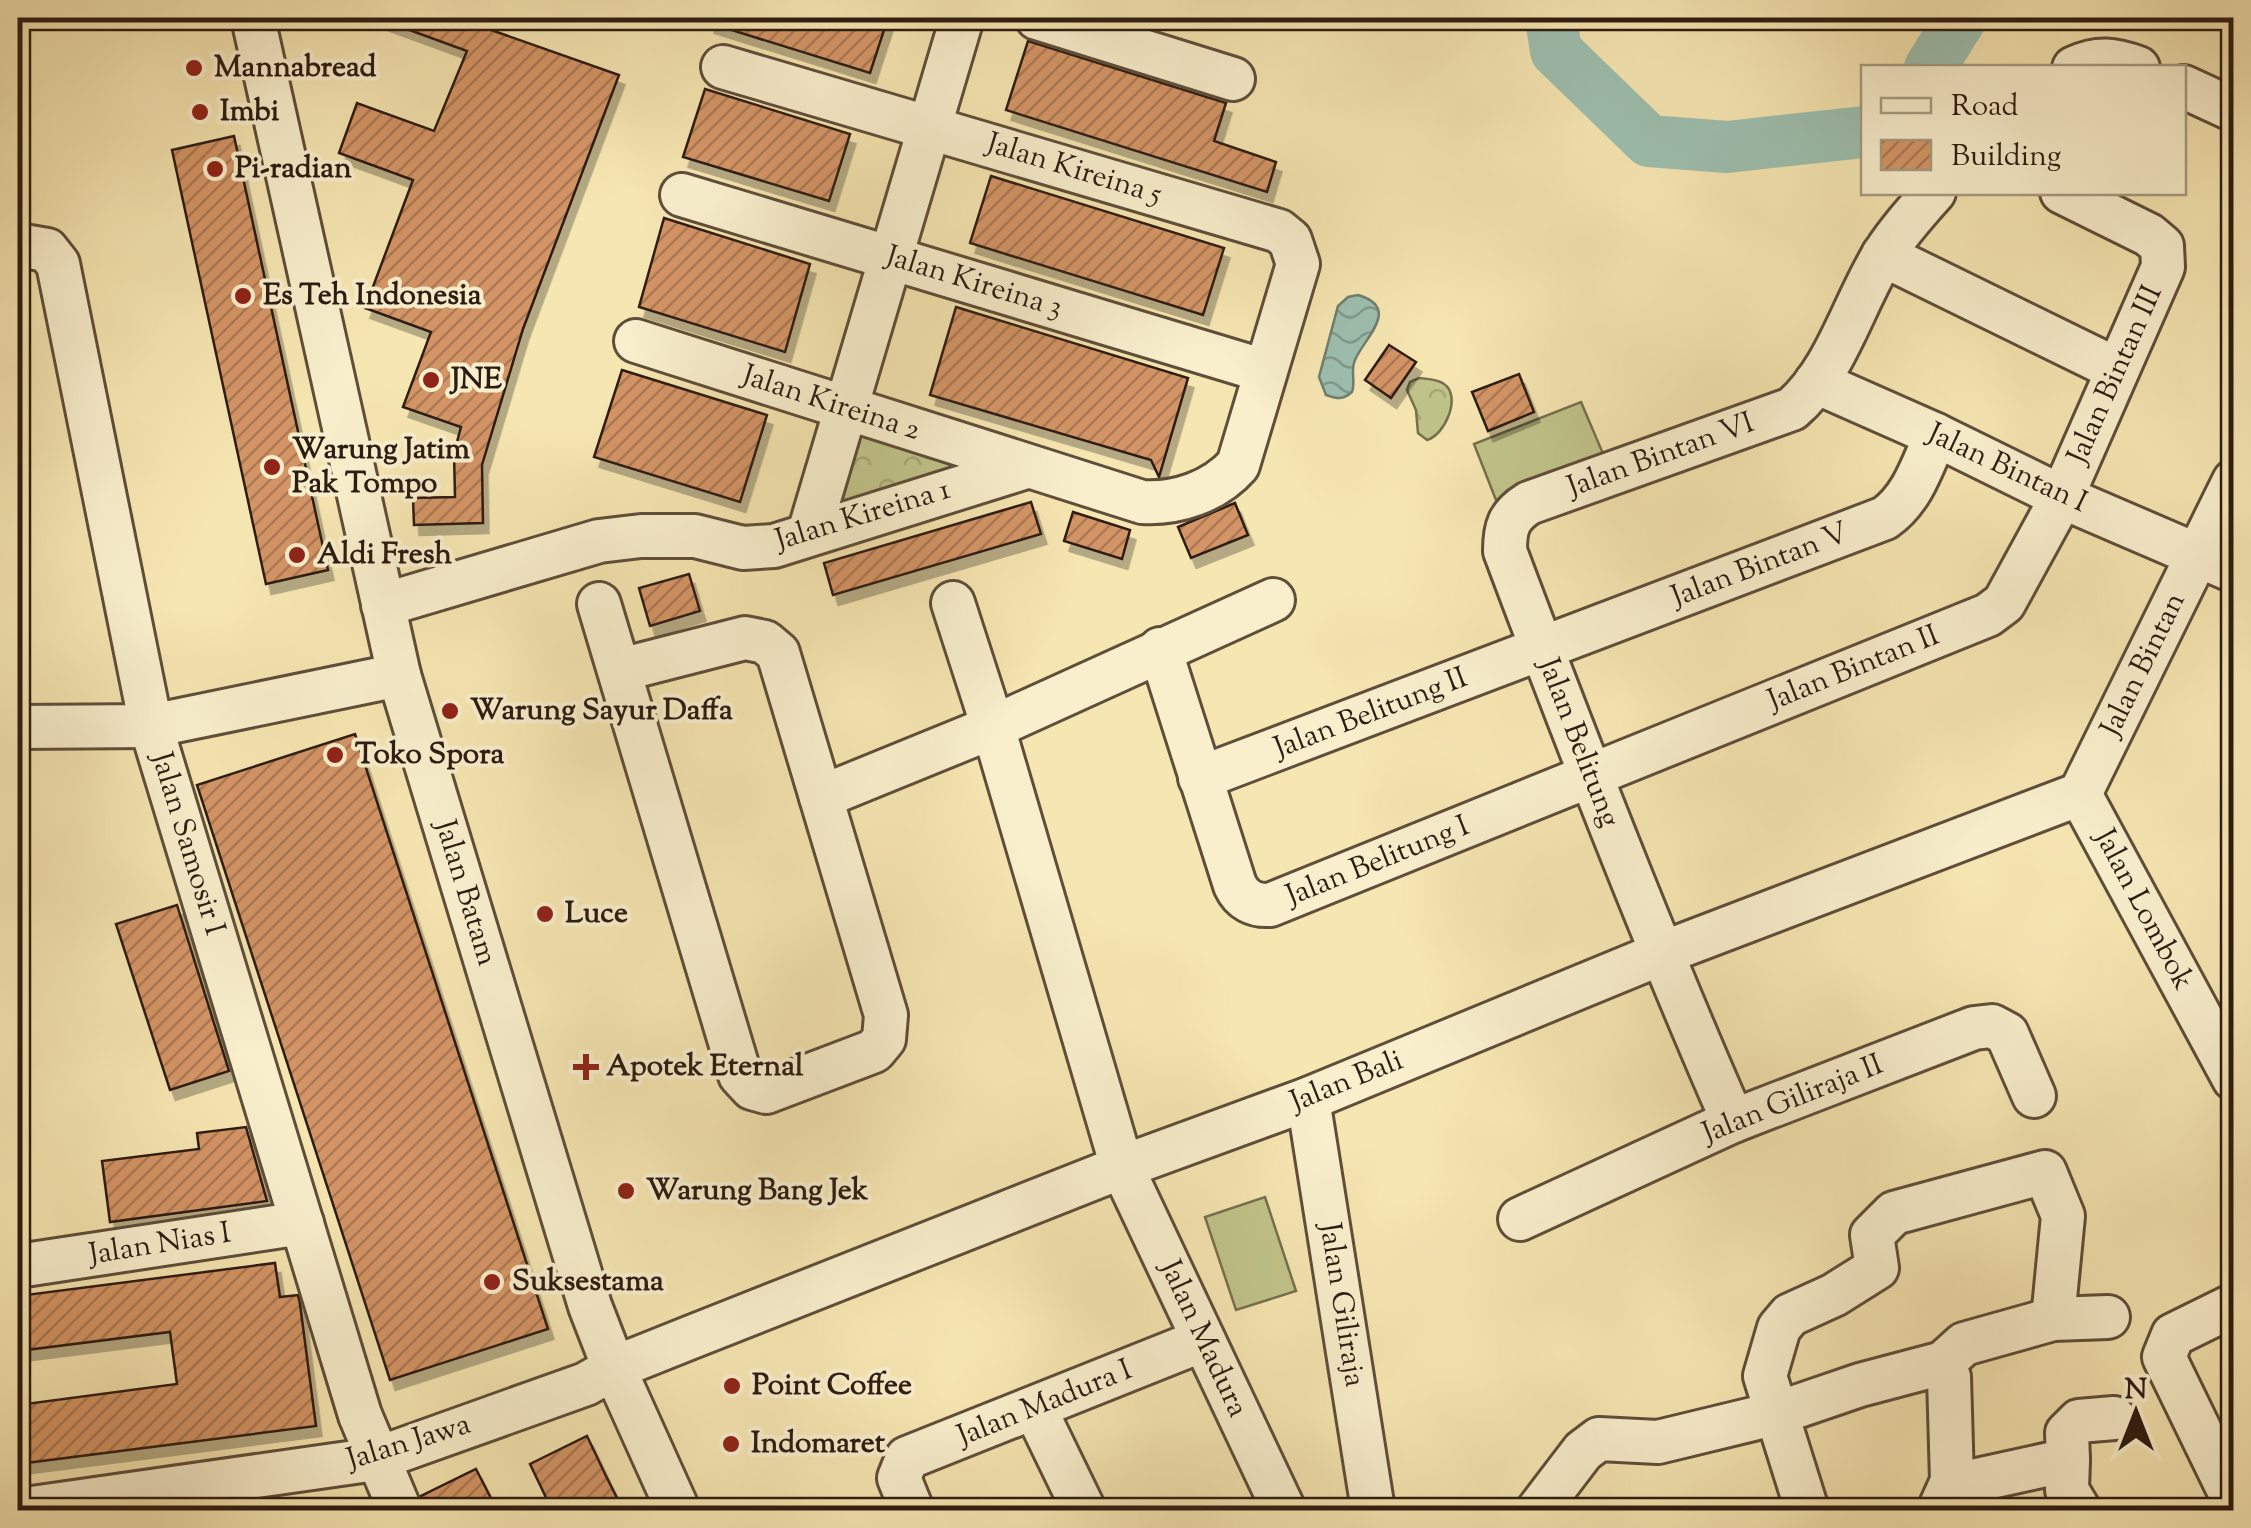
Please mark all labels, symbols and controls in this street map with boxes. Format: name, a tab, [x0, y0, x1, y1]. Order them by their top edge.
place label: Mannabread	[214, 47, 376, 90]
marker: Mannabread	[183, 57, 205, 79]
legend	[1861, 65, 2186, 195]
text: Road	[1951, 86, 2018, 129]
place label: Imbi	[220, 91, 280, 134]
marker: Imbi	[189, 101, 211, 123]
street label: Jalan Kireina 5	[979, 122, 1167, 217]
text: Building	[1951, 136, 2061, 179]
place label: Pi-radian	[235, 148, 352, 191]
marker: Pi-radian	[204, 158, 226, 180]
street label: Jalan Kireina 3	[878, 235, 1068, 330]
place label: Es Teh Indonesia	[263, 275, 482, 318]
street label: Jalan Bintan III	[2057, 279, 2175, 473]
marker: Es Teh Indonesia	[232, 285, 254, 307]
street label: Jalan Kireina 2	[735, 354, 925, 453]
place label: JNE	[449, 359, 503, 402]
marker: JNE	[420, 369, 442, 391]
street label: Jalan Bintan VI	[1560, 402, 1761, 510]
street label: Jalan Bintan I	[1918, 412, 2094, 525]
place label: Warung Jatim Pak Tompo	[292, 429, 470, 506]
marker: Warung Jatim Pak Tompo	[261, 456, 283, 478]
street label: Jalan Kireina 1	[768, 469, 956, 564]
street label: Jalan Bintan V	[1664, 513, 1855, 620]
place label: Aldi Fresh	[317, 534, 452, 577]
marker: Aldi Fresh	[286, 544, 308, 566]
street label: Jalan Bintan	[2090, 585, 2198, 746]
street label: Jalan Bintan II	[1760, 615, 1946, 724]
street label: Jalan Belitung	[1525, 650, 1630, 834]
street label: Jalan Belitung II	[1266, 657, 1474, 771]
place label: Warung Sayur Daffa	[470, 690, 733, 733]
marker: Warung Sayur Daffa	[439, 700, 461, 722]
place label: Toko Spora	[355, 734, 504, 777]
marker: Toko Spora	[324, 744, 346, 766]
street label: Jalan Samosir I	[138, 745, 235, 941]
street label: Jalan Belitung I	[1278, 806, 1476, 919]
street label: Jalan Batam	[422, 813, 508, 971]
street label: Jalan Lombok	[2082, 820, 2204, 998]
place label: Luce	[565, 893, 628, 936]
marker: Luce	[534, 903, 556, 925]
street label: Jalan Bali	[1282, 1040, 1410, 1125]
street label: Jalan Giliraja II	[1694, 1044, 1890, 1157]
place label: Apotek Eternal	[606, 1046, 804, 1089]
marker: Apotek Eternal	[575, 1056, 597, 1078]
place label: Warung Bang Jek	[646, 1170, 869, 1213]
marker: Warung Bang Jek	[615, 1180, 637, 1202]
street label: Jalan Nias I	[84, 1213, 234, 1278]
street label: Jalan Giliraja	[1307, 1218, 1375, 1390]
street label: Jalan Madura	[1147, 1252, 1258, 1425]
place label: Suksestama	[512, 1261, 664, 1304]
marker: Suksestama	[481, 1271, 503, 1293]
street label: Jalan Madura I	[949, 1349, 1139, 1459]
north arrow	[2086, 1363, 2186, 1463]
place label: Point Coffee	[752, 1365, 912, 1408]
text: N	[2125, 1371, 2147, 1411]
marker: Point Coffee	[721, 1375, 743, 1397]
street label: Jalan Jawa	[340, 1404, 476, 1483]
place label: Indomaret	[751, 1423, 886, 1466]
marker: Indomaret	[720, 1433, 742, 1455]

